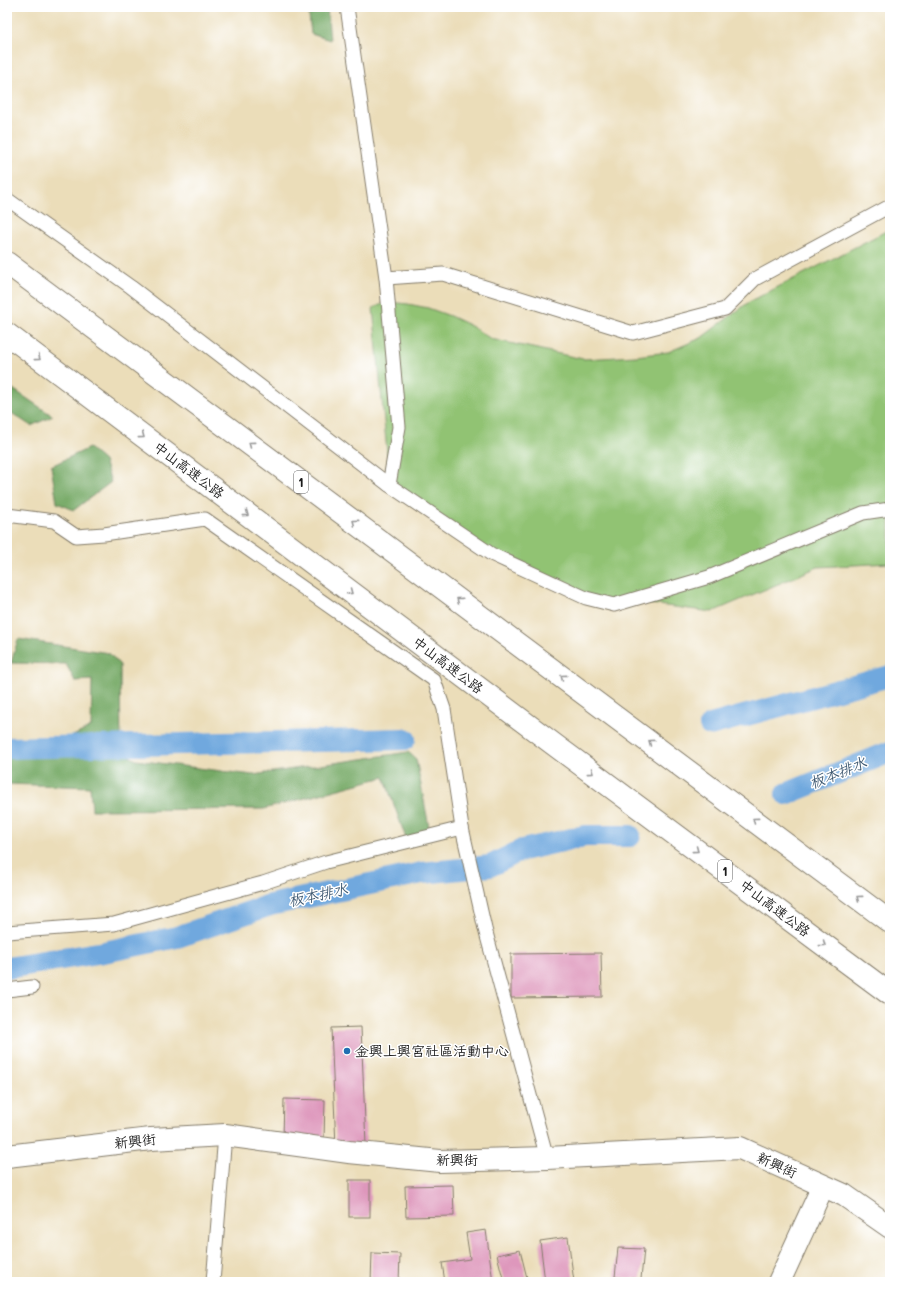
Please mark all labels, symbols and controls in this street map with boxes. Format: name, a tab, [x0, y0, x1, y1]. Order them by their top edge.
one-way arrow	[34, 353, 41, 360]
one-way arrow	[138, 431, 145, 438]
street label: 中山高速公路	[150, 437, 229, 502]
one-way arrow	[248, 442, 255, 449]
road number: 1	[294, 471, 308, 493]
one-way arrow	[242, 509, 249, 516]
one-way arrow	[352, 520, 359, 527]
one-way arrow	[346, 587, 353, 594]
one-way arrow	[456, 597, 463, 605]
street label: 中山高速公路	[409, 632, 488, 697]
one-way arrow	[561, 675, 568, 682]
one-way arrow	[648, 740, 655, 747]
water label: 板本排水	[806, 751, 870, 793]
one-way arrow	[587, 767, 594, 774]
one-way arrow	[752, 817, 759, 825]
one-way arrow	[692, 845, 699, 853]
road number: 1	[718, 860, 732, 882]
street label: 中山高速公路	[736, 875, 815, 940]
water label: 板本排水	[286, 878, 350, 910]
one-way arrow	[857, 895, 864, 902]
one-way arrow	[818, 939, 825, 946]
place label: 金興上興宮社區活動中心	[355, 1041, 509, 1060]
marker: 金興上興宮社區活動中心	[342, 1046, 352, 1056]
street label: 新興街	[113, 1129, 157, 1152]
street label: 新興街	[754, 1147, 800, 1182]
street label: 新興街	[436, 1150, 478, 1169]

